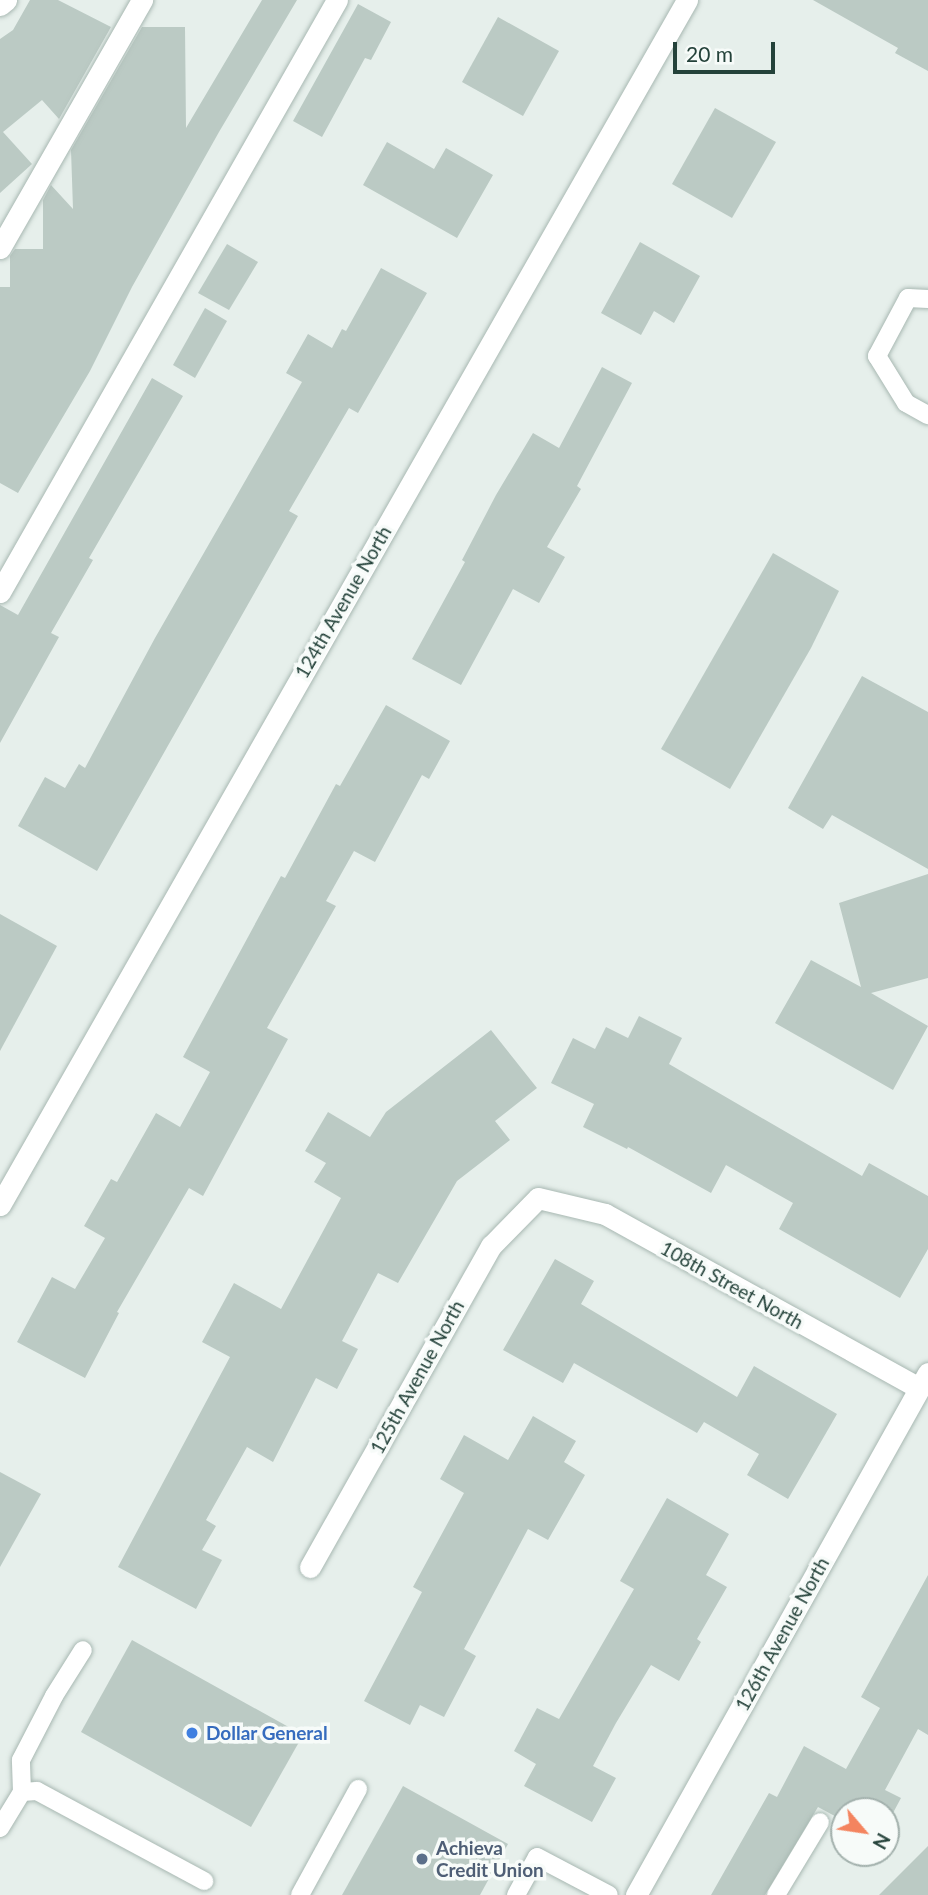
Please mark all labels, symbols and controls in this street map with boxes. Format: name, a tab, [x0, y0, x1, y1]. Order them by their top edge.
scale bar	[676, 28, 778, 72]
text: 20 m	[686, 41, 733, 66]
street label: 124th Avenue North	[290, 522, 396, 682]
street label: 108th Street North	[657, 1236, 807, 1334]
street label: 125th Avenue North	[365, 1296, 469, 1458]
street label: 126th Avenue North	[730, 1553, 834, 1715]
place label: Dollar General	[206, 1722, 328, 1744]
marker: Dollar General	[184, 1725, 200, 1741]
north arrow	[830, 1797, 900, 1867]
text: N	[868, 1829, 896, 1853]
place label: Achieva Credit Union	[436, 1837, 544, 1881]
marker: Achieva Credit Union	[414, 1851, 430, 1867]

